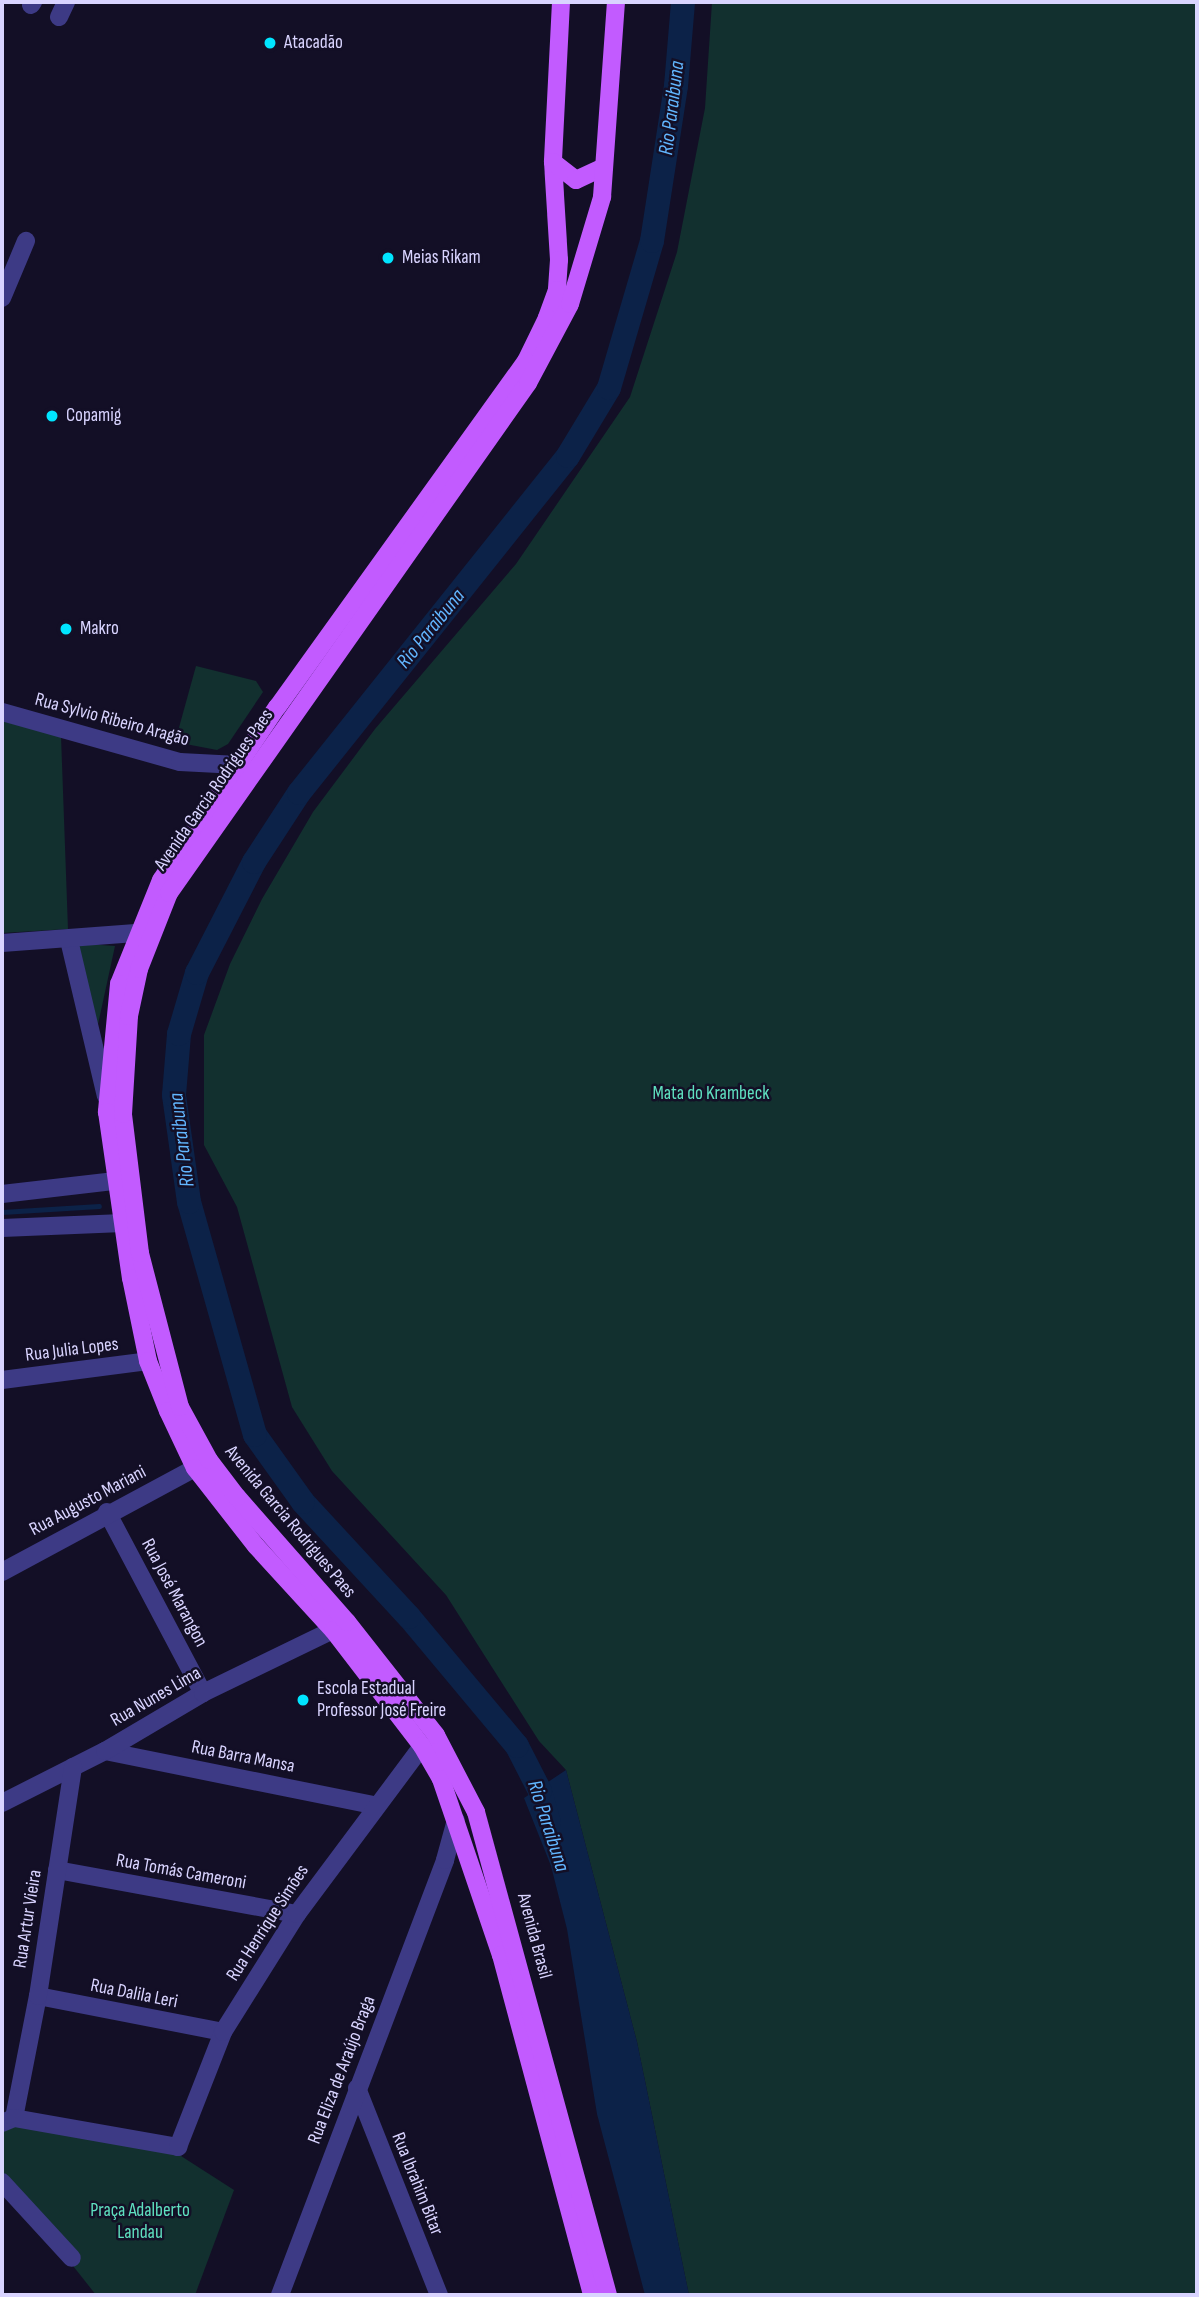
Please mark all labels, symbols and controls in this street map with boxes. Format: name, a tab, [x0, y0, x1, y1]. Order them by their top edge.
place label: Atacadão	[284, 32, 343, 54]
marker: Atacadão	[262, 35, 278, 51]
water label: Rio Paraibuna	[654, 59, 690, 157]
place label: Meias Rikam	[402, 247, 481, 269]
marker: Meias Rikam	[380, 250, 396, 266]
place label: Copamig	[66, 405, 121, 427]
marker: Copamig	[44, 408, 60, 424]
water label: Rio Paraibuna	[391, 584, 471, 674]
place label: Makro	[80, 618, 119, 640]
marker: Makro	[58, 621, 74, 637]
street label: Rua Sylvio Ribeiro Aragão	[32, 688, 192, 752]
street label: Avenida Garcia Rodrigues Paes	[150, 705, 278, 875]
park label: Mata do Krambeck	[652, 1083, 770, 1105]
water label: Rio Paraibuna	[164, 1091, 200, 1189]
street label: Rua Julia Lopes	[24, 1333, 120, 1367]
street label: Avenida Garcia Rodrigues Paes	[220, 1441, 360, 1603]
street label: Rua Augusto Mariani	[26, 1461, 150, 1541]
street label: Rua José Marangon	[136, 1535, 212, 1651]
street label: Rua Nunes Lima	[107, 1662, 205, 1732]
place label: Escola Estadual Professor José Freire	[317, 1678, 446, 1722]
marker: Escola Estadual Professor José Freire	[295, 1692, 311, 1708]
street label: Rua Barra Mansa	[189, 1736, 297, 1778]
water label: Rio Paraibuna	[521, 1777, 575, 1875]
street label: Rua Tomás Cameroni	[114, 1849, 248, 1895]
street label: Rua Henrique Simões	[222, 1861, 314, 1985]
street label: Rua Artur Vieira	[9, 1868, 47, 1970]
street label: Avenida Brasil	[512, 1891, 556, 1981]
street label: Rua Dalila Leri	[88, 1974, 180, 2014]
street label: Rua Eliza de Araújo Braga	[303, 1993, 381, 2147]
street label: Rua Ibrahim Bitar	[386, 2129, 448, 2239]
park label: Praça Adalberto Landau	[90, 2200, 190, 2244]

